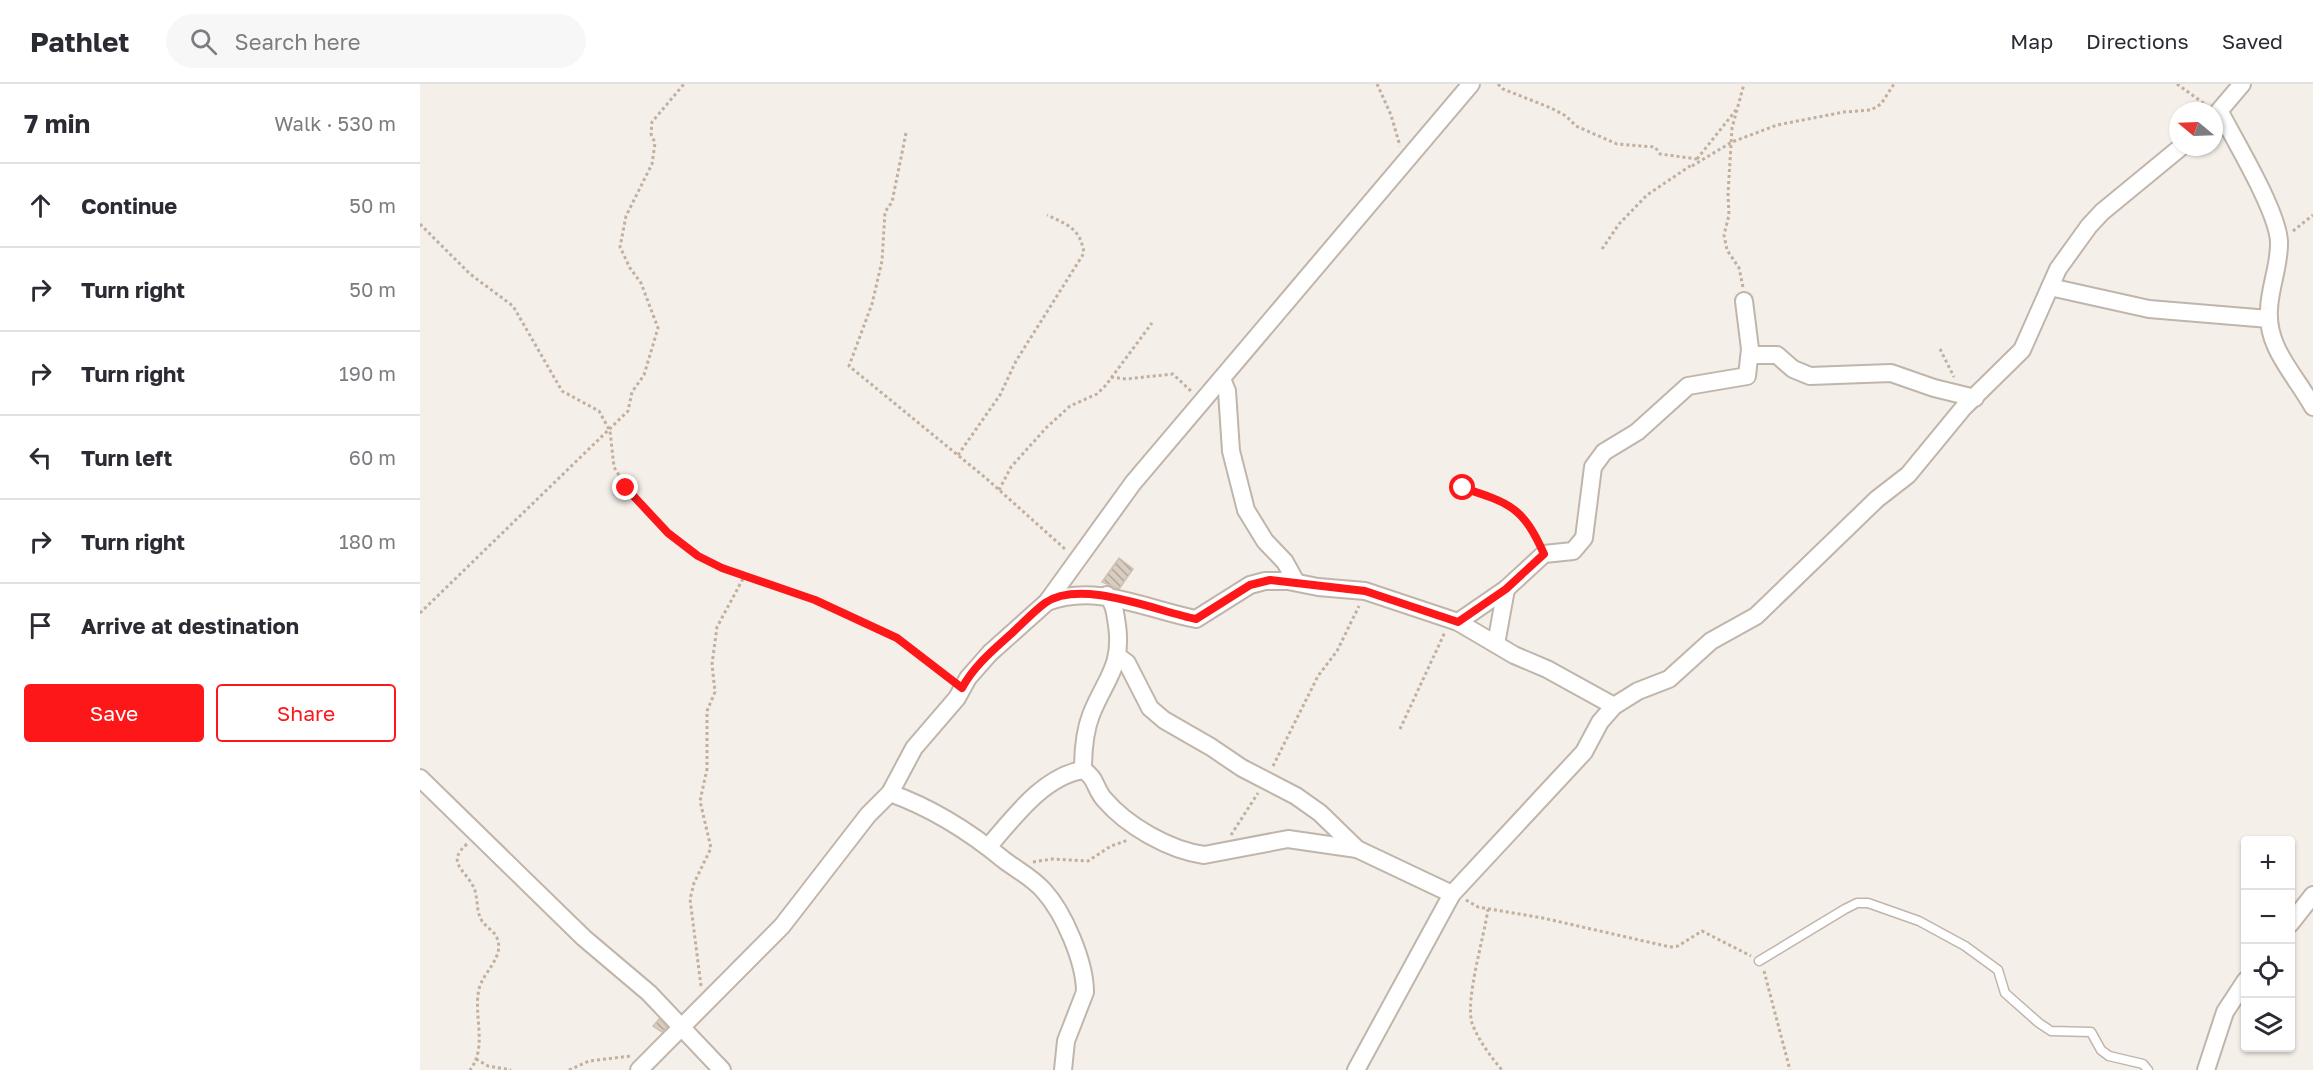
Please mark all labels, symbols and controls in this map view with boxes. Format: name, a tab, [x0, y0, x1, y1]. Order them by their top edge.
search box	[166, 14, 586, 68]
text: Pathlet	[30, 25, 130, 58]
icon: search	[187, 25, 220, 58]
text: Search here	[235, 28, 361, 55]
text: Map	[2010, 28, 2053, 54]
text: Directions	[2086, 28, 2189, 54]
text: Saved	[2222, 28, 2283, 54]
north arrow	[2169, 102, 2223, 156]
text: 7 min	[24, 108, 90, 139]
text: Walk · 530 m	[274, 111, 396, 135]
icon: ahead	[24, 189, 57, 222]
text: Continue	[81, 192, 177, 219]
text: 50 m	[349, 193, 396, 217]
icon: right	[24, 273, 57, 306]
text: Turn right	[81, 276, 185, 303]
text: 50 m	[349, 277, 396, 301]
icon: right	[24, 357, 57, 390]
text: Turn right	[81, 360, 185, 387]
text: 190 m	[339, 361, 396, 385]
icon: left	[24, 441, 57, 474]
text: Turn left	[81, 444, 172, 471]
text: 60 m	[349, 445, 396, 469]
route end	[612, 474, 638, 500]
route start	[1449, 474, 1475, 500]
icon: right	[24, 525, 57, 558]
text: Turn right	[81, 528, 185, 555]
text: 180 m	[339, 529, 396, 553]
icon: arrive	[24, 609, 57, 642]
text: Arrive at destination	[81, 612, 299, 639]
button: Save	[24, 684, 204, 742]
button: Share	[216, 684, 396, 742]
map controls	[2241, 836, 2295, 1052]
button: +	[2241, 836, 2295, 890]
button: −	[2241, 890, 2295, 944]
button: locate	[2241, 944, 2295, 998]
button: layers	[2241, 998, 2295, 1052]

